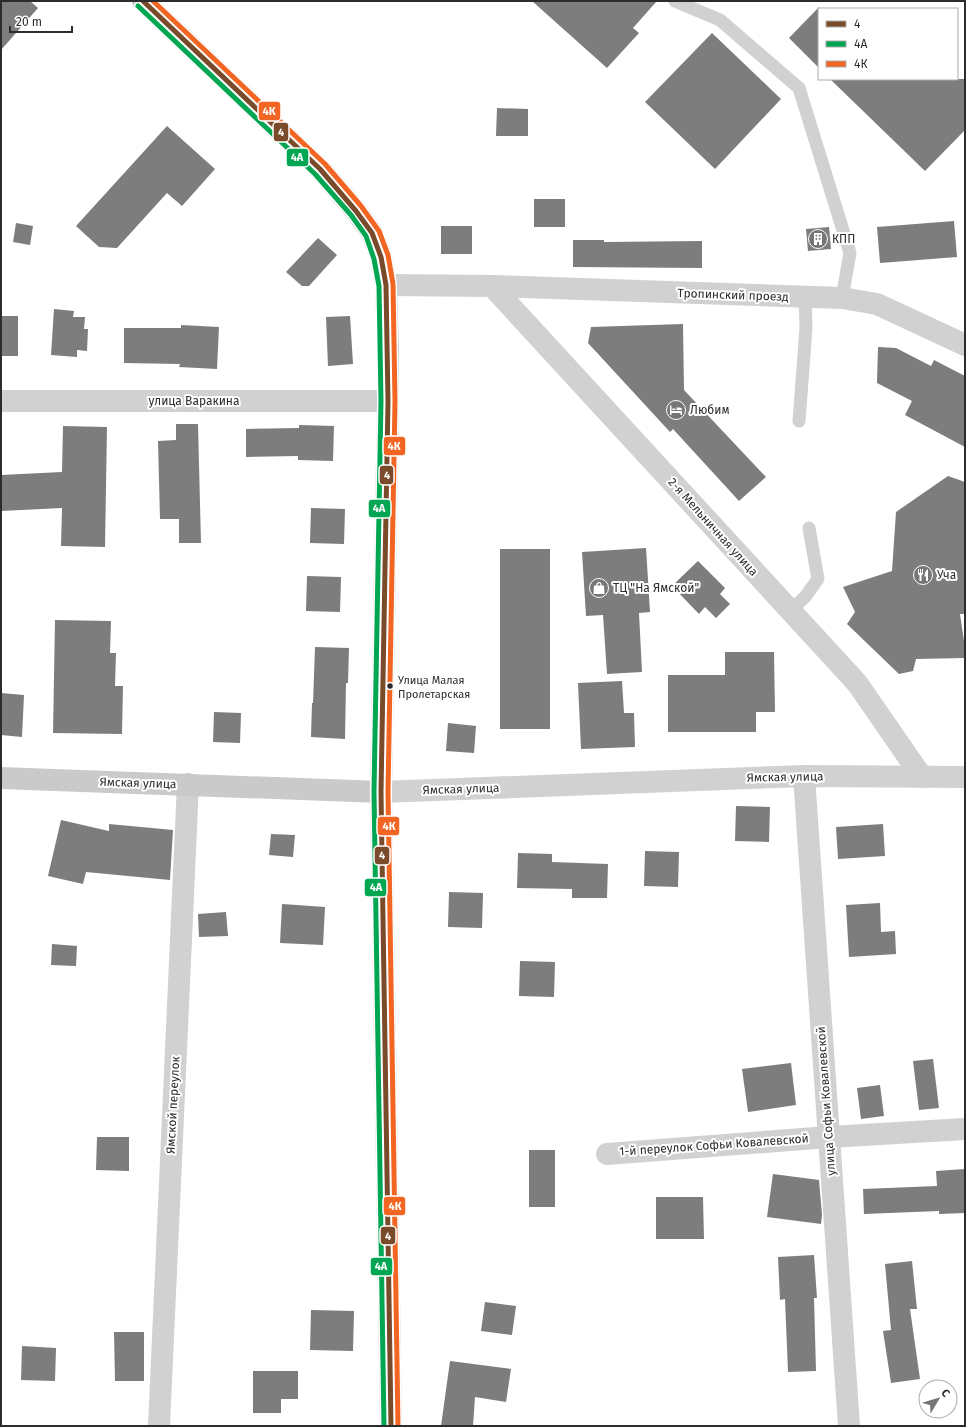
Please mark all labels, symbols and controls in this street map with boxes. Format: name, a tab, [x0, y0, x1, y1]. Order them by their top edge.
scale bar	[10, 8, 72, 34]
legend	[818, 8, 958, 80]
text: 20 m	[16, 15, 42, 29]
text: 4	[854, 17, 861, 31]
text: 4А	[854, 37, 867, 51]
text: 4К	[854, 57, 867, 71]
line badge: 4К	[258, 101, 281, 121]
text: 4К	[262, 105, 276, 118]
line badge: 4	[273, 122, 289, 142]
text: 4	[278, 126, 284, 139]
line badge: 4А	[286, 148, 309, 167]
text: 4А	[291, 151, 304, 164]
building icon: КПП	[807, 228, 829, 250]
place label: КПП	[832, 232, 855, 246]
street label: Тропинский проезд	[677, 286, 789, 304]
street label: улица Варакина	[148, 394, 240, 408]
hotel icon: Любим	[665, 399, 687, 421]
place label: Любим	[690, 403, 730, 417]
line badge: 4К	[383, 436, 406, 456]
text: 4К	[387, 440, 401, 453]
line badge: 4	[379, 465, 394, 485]
text: 4	[384, 469, 390, 482]
street label: 2-я Мельничная улица	[665, 475, 761, 579]
line badge: 4А	[368, 499, 391, 518]
text: 4А	[373, 502, 386, 515]
restaurant icon: Уча	[912, 564, 934, 586]
place label: Уча	[937, 568, 956, 582]
shop icon: ТЦ "На Ямской"	[588, 577, 610, 599]
place label: ТЦ "На Ямской"	[613, 581, 699, 595]
place label: Улица Малая Пролетарская	[398, 674, 470, 701]
marker: Улица Малая Пролетарская	[385, 681, 395, 691]
street label: Ямская улица	[746, 769, 824, 785]
street label: Ямская улица	[99, 775, 177, 791]
street label: Ямская улица	[422, 781, 500, 797]
line badge: 4К	[377, 816, 400, 836]
text: 4К	[382, 820, 396, 833]
line badge: 4	[374, 846, 390, 865]
text: 4	[379, 849, 385, 862]
line badge: 4А	[364, 878, 387, 897]
text: 4А	[370, 881, 383, 894]
street label: улица Софьи Ковалевской	[814, 1026, 838, 1176]
street label: Ямской переулок	[163, 1055, 183, 1154]
street label: 1-й переулок Софьи Ковалевской	[619, 1131, 809, 1159]
line badge: 4К	[383, 1196, 406, 1216]
text: 4К	[388, 1200, 402, 1213]
line badge: 4	[380, 1226, 396, 1245]
text: 4	[385, 1230, 391, 1243]
line badge: 4А	[370, 1257, 393, 1276]
text: 4А	[375, 1260, 388, 1273]
north arrow	[918, 1379, 958, 1419]
text: С	[938, 1387, 953, 1400]

